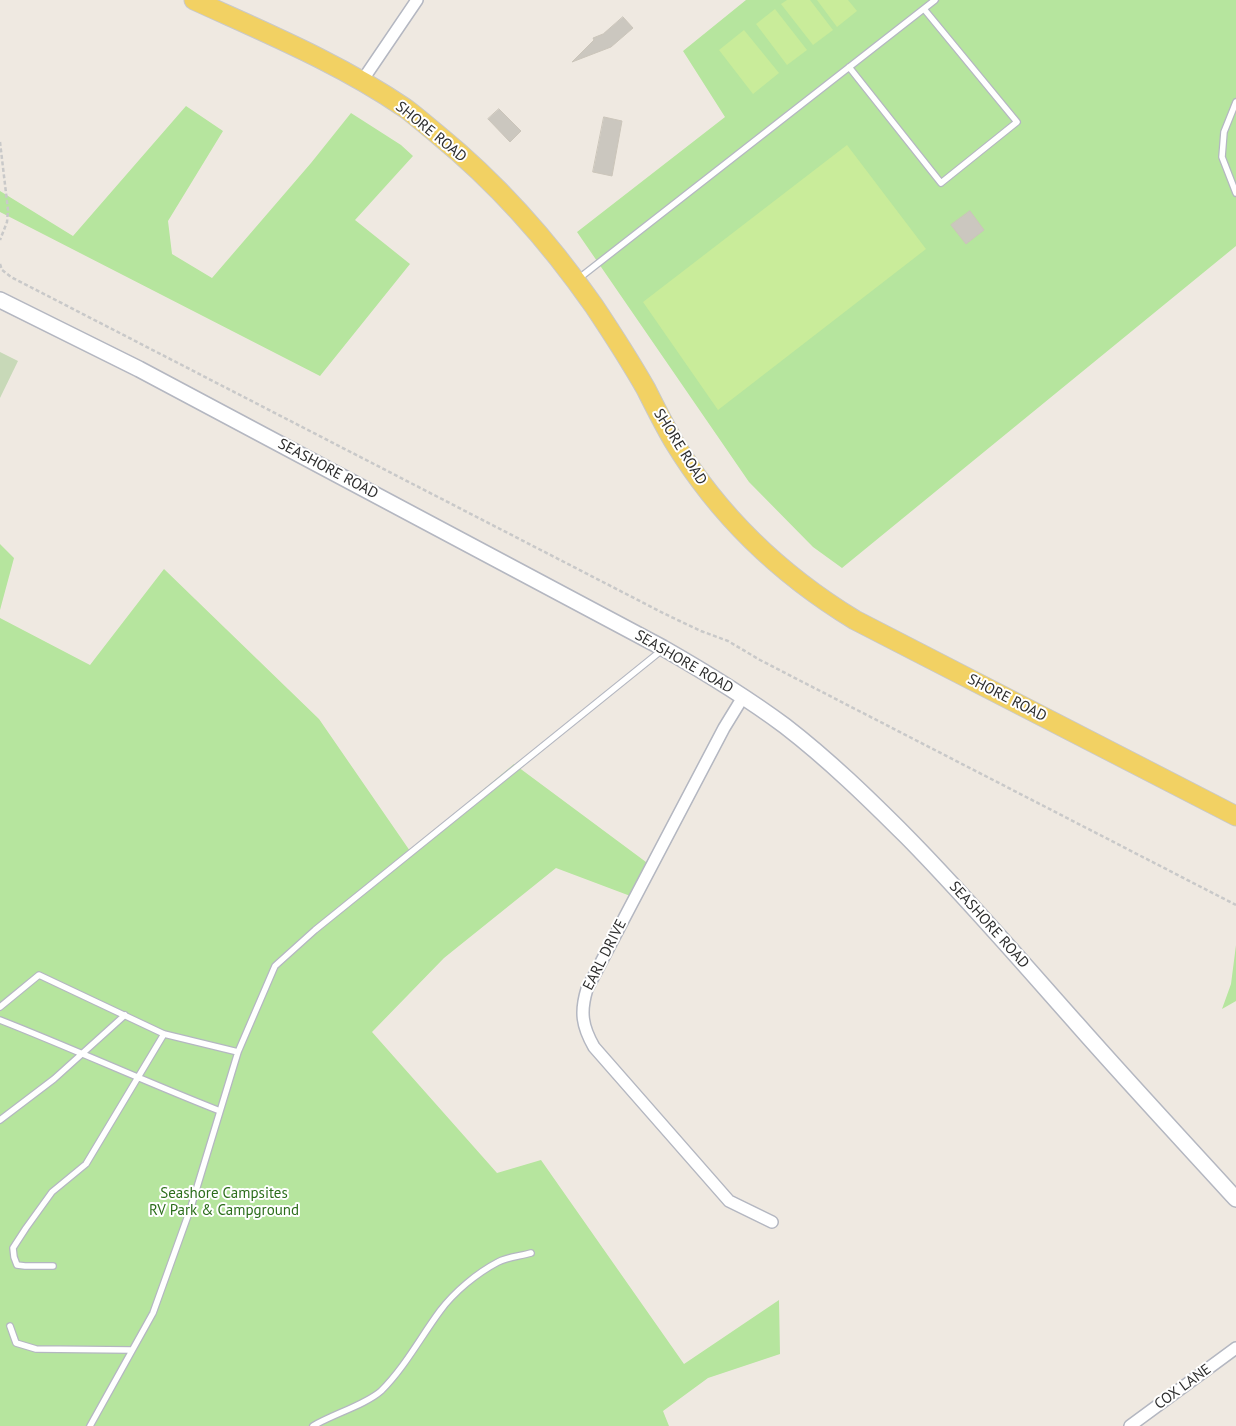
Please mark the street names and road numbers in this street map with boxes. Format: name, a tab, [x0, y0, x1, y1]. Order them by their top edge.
street label: SHORE ROAD	[392, 98, 470, 166]
street label: SHORE ROAD	[650, 406, 710, 488]
street label: SEASHORE ROAD	[275, 435, 381, 503]
street label: SEASHORE ROAD	[632, 627, 736, 697]
street label: SHORE ROAD	[965, 670, 1049, 726]
street label: SEASHORE ROAD	[945, 878, 1033, 972]
street label: EARL DRIVE	[579, 917, 631, 993]
street label: COX LANE	[1151, 1360, 1215, 1414]

